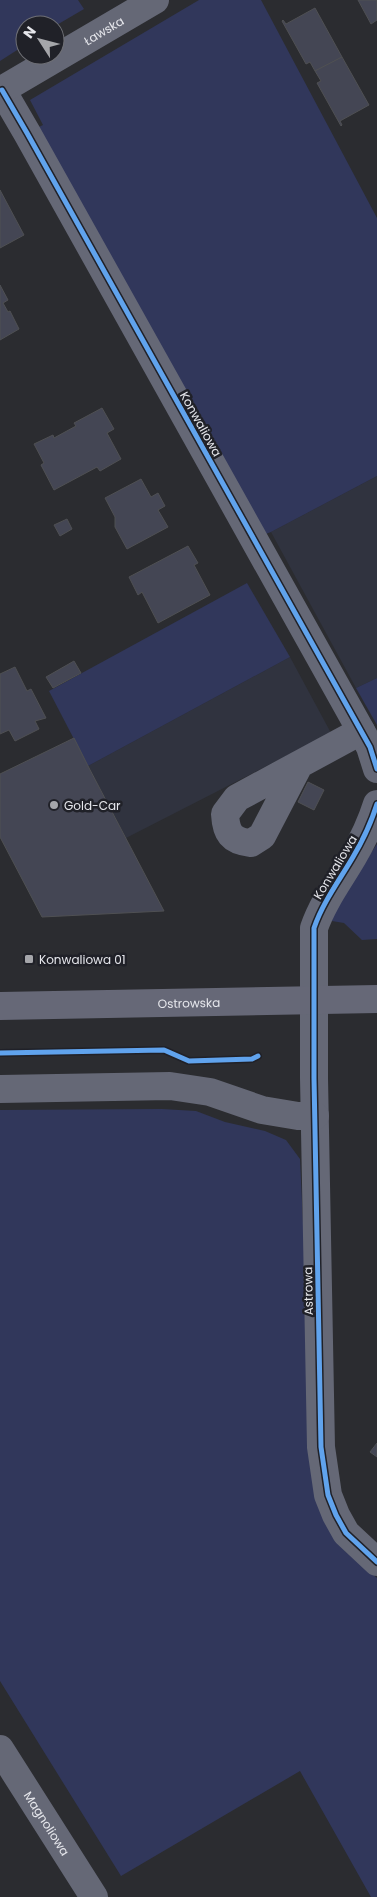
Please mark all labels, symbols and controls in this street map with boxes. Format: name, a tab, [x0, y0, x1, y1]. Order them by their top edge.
street label: Ławska	[80, 12, 127, 49]
north arrow	[15, 15, 65, 65]
text: N	[18, 22, 41, 42]
street label: Konwaliowa	[176, 388, 226, 460]
place label: Gold-Car	[64, 797, 121, 814]
marker: Gold-Car	[48, 799, 60, 811]
street label: Konwaliowa	[309, 832, 361, 902]
place label: Konwaliowa 01	[39, 951, 126, 968]
marker: Konwaliowa 01	[23, 953, 35, 965]
street label: Ostrowska	[157, 993, 220, 1012]
street label: Astrowa	[299, 1266, 317, 1316]
street label: Magnoliowa	[20, 1788, 74, 1859]

